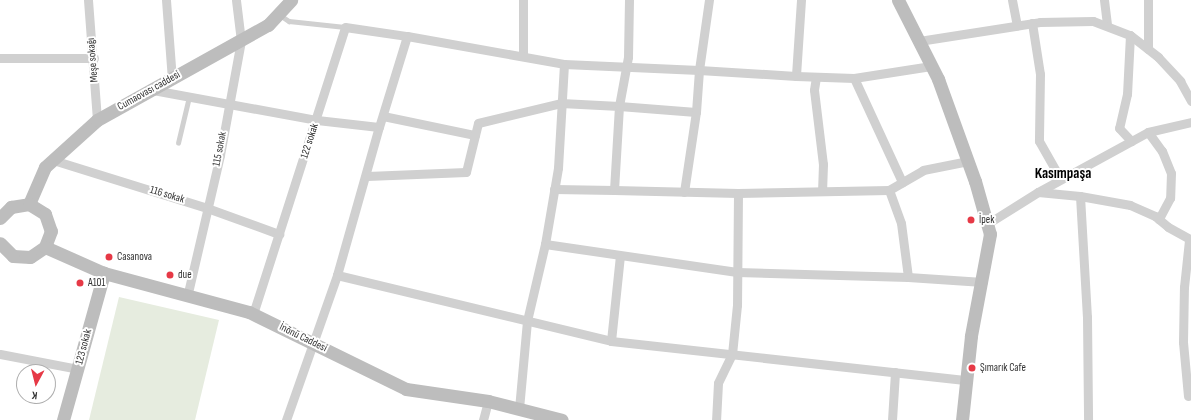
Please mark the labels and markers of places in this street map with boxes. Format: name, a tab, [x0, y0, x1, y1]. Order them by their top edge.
place label: İpek	[979, 213, 994, 227]
marker: İpek	[966, 215, 976, 225]
place label: Casanova	[117, 250, 152, 264]
marker: Casanova	[104, 252, 114, 262]
place label: due	[178, 268, 192, 282]
marker: due	[165, 270, 175, 280]
place label: A101	[88, 276, 105, 290]
marker: A101	[75, 278, 85, 288]
place label: Şımarık Cafe	[980, 361, 1026, 375]
marker: Şımarık Cafe	[967, 363, 977, 373]

